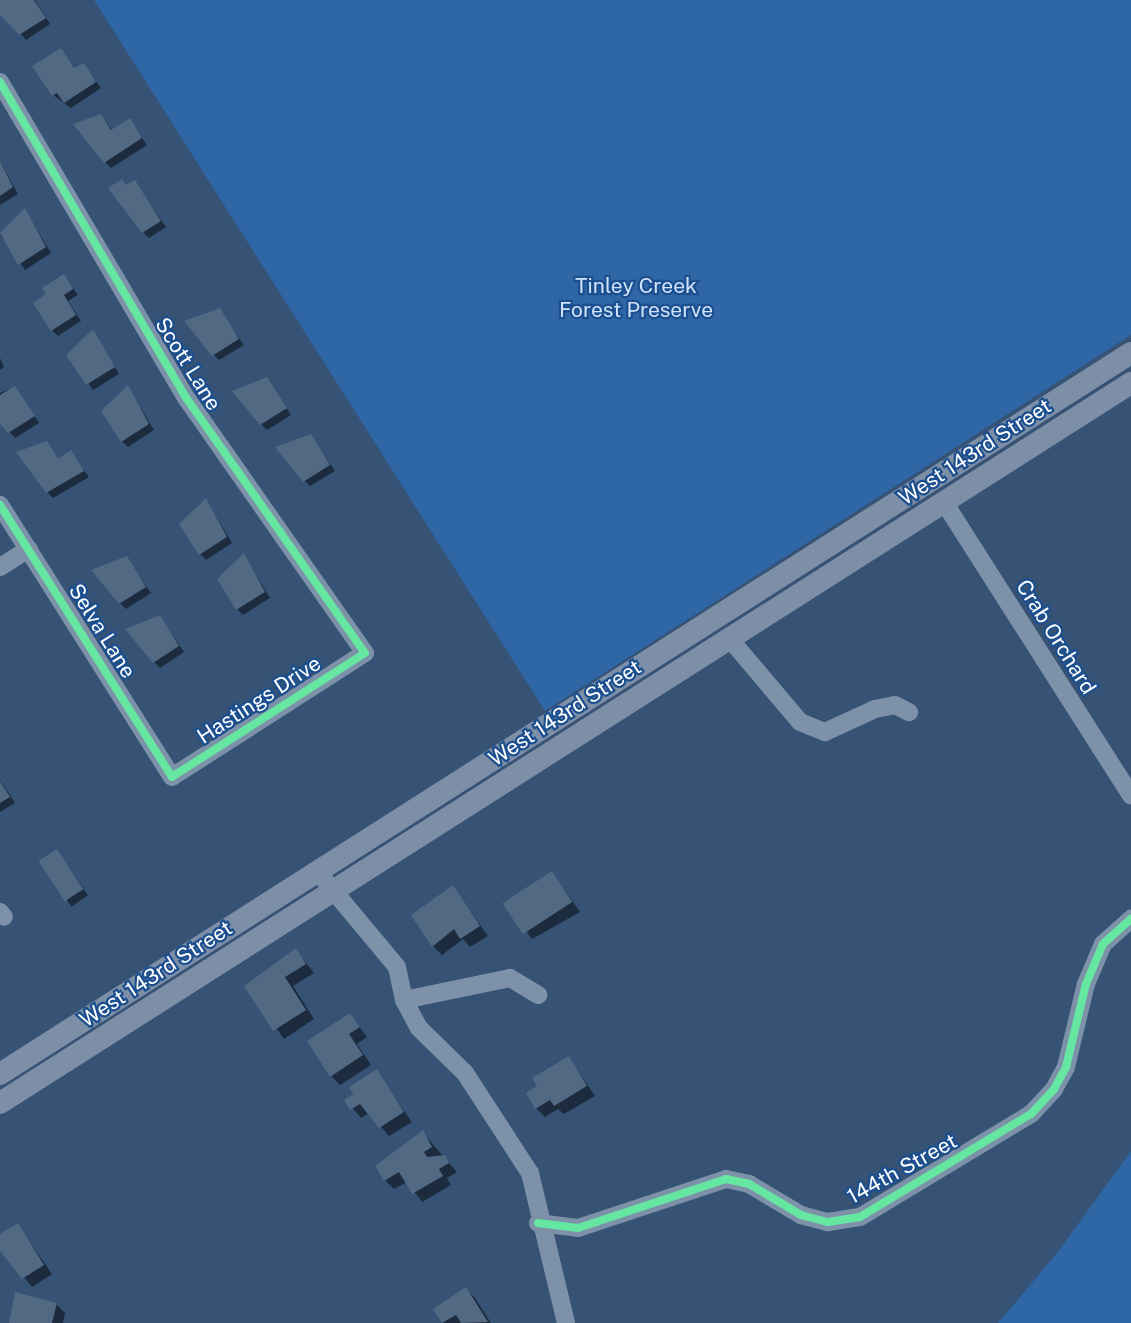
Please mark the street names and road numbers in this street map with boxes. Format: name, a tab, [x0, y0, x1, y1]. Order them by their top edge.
street label: Scott Lane	[150, 313, 226, 415]
street label: West 143rd Street	[894, 393, 1056, 511]
street label: Crab Orchard	[1011, 575, 1101, 699]
street label: Selva Lane	[63, 579, 141, 683]
street label: Hastings Drive	[193, 651, 325, 749]
street label: West 143rd Street	[484, 654, 646, 772]
street label: West 143rd Street	[75, 915, 237, 1033]
street label: 144th Street	[843, 1128, 961, 1210]

